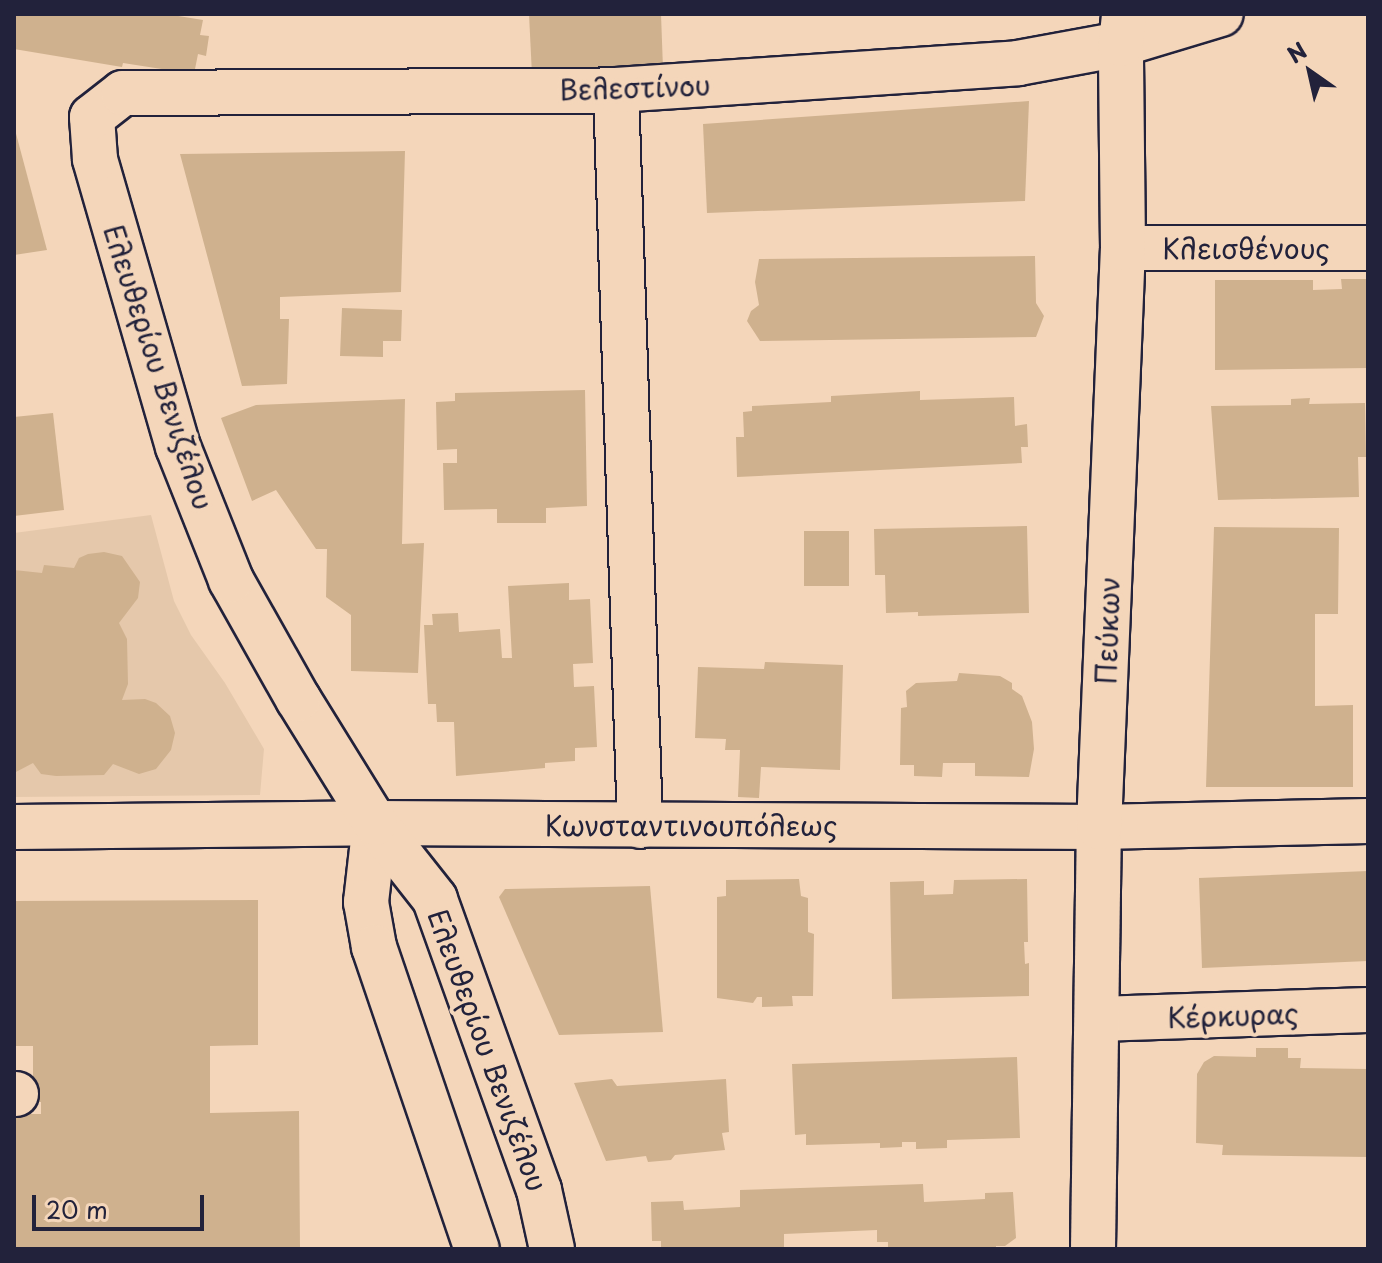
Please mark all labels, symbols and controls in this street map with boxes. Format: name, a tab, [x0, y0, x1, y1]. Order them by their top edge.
north arrow	[1270, 32, 1350, 112]
text: N	[1280, 33, 1313, 70]
street label: Βελεστίνου	[559, 68, 711, 106]
street label: Ελευθερίου Βενιζέλου	[97, 220, 221, 514]
street label: Κλεισθένους	[1162, 231, 1330, 265]
street label: Πεύκων	[1088, 576, 1126, 686]
street label: Κωνσταντινουπόλεως	[545, 808, 837, 842]
street label: Ελευθερίου Βενιζέλου	[421, 904, 555, 1196]
street label: Κέρκυρας	[1167, 996, 1299, 1034]
scale bar	[36, 1179, 208, 1229]
text: 20 m	[46, 1191, 108, 1227]

